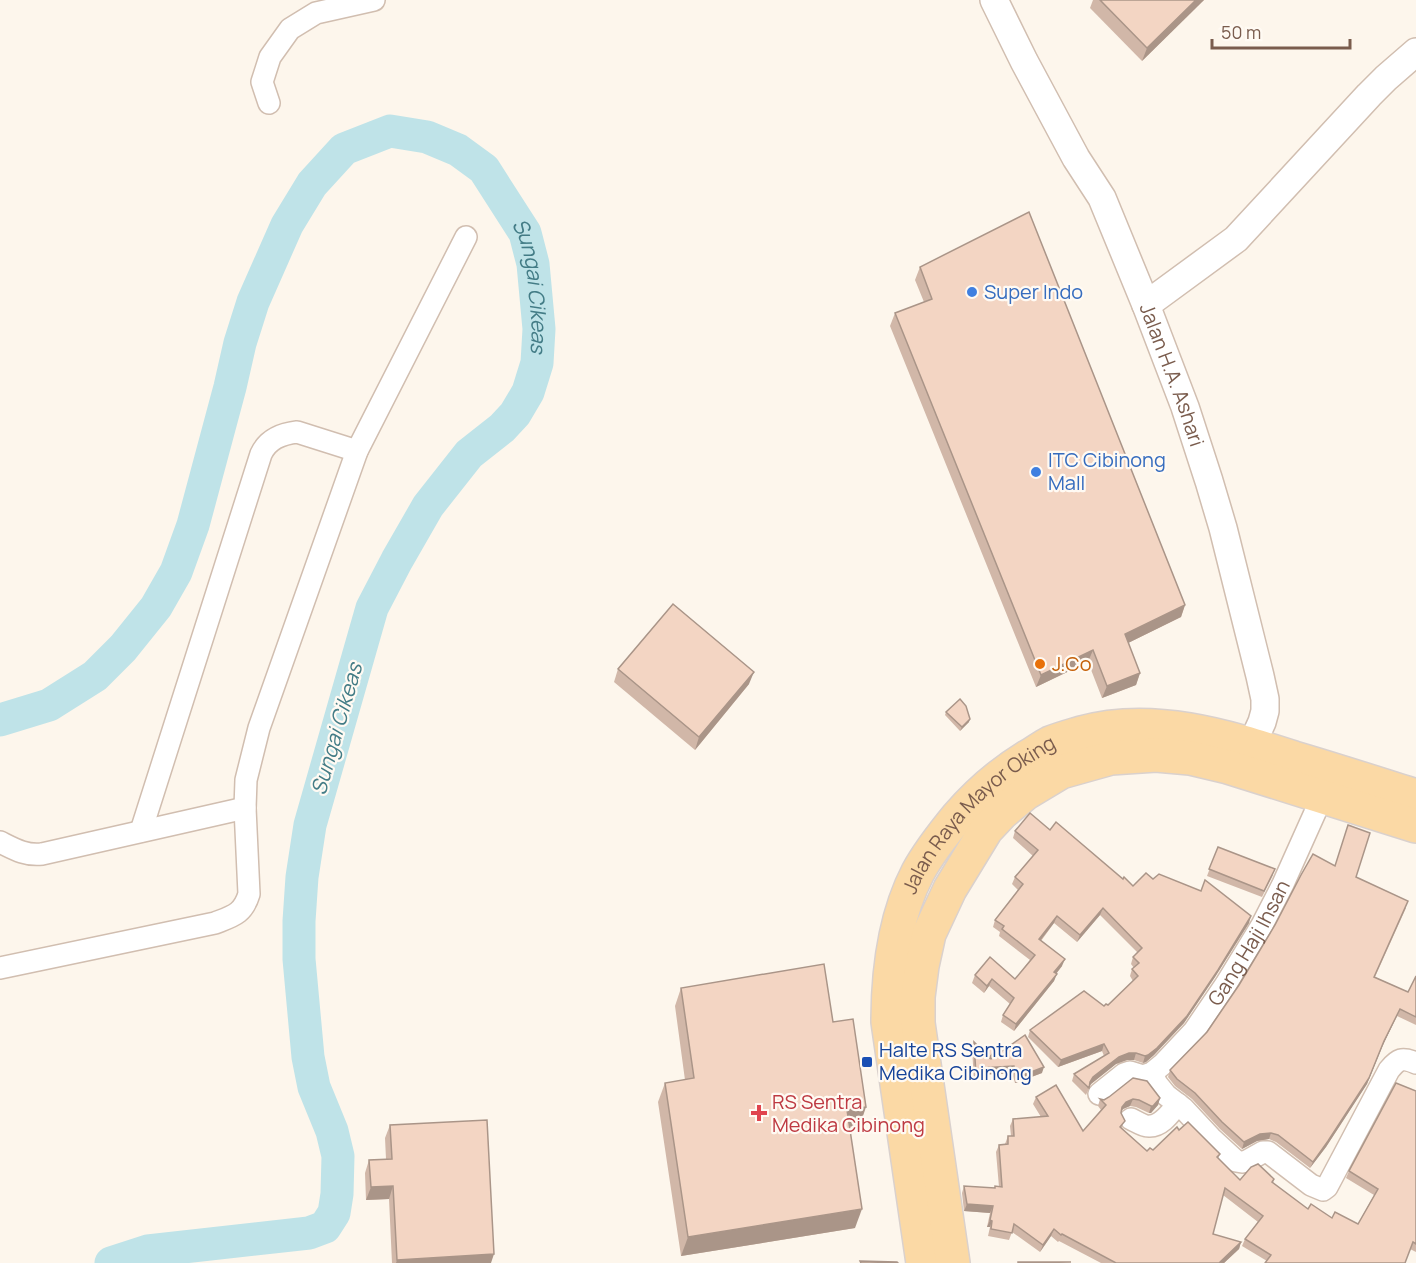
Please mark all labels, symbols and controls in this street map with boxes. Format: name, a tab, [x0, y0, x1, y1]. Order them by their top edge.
scale bar	[1212, 12, 1350, 50]
text: 50 m	[1221, 20, 1261, 44]
water label: Sungai Cikeas	[506, 213, 554, 356]
place label: Super Indo	[984, 278, 1083, 305]
marker: Super Indo	[965, 285, 979, 299]
street label: Jalan H.A. Ashari	[1134, 299, 1211, 450]
place label: ITC Cibinong Mall	[1048, 446, 1166, 496]
marker: ITC Cibinong Mall	[1029, 465, 1043, 479]
place label: J.Co	[1052, 650, 1092, 677]
marker: J.Co	[1033, 657, 1047, 671]
water label: Sungai Cikeas	[304, 658, 369, 798]
street label: Jalan Raya Mayor Oking	[896, 729, 1060, 898]
street label: Gang Haji Ihsan	[1201, 875, 1296, 1011]
place label: Halte RS Sentra Medika Cibinong	[879, 1036, 1032, 1086]
marker: Halte RS Sentra Medika Cibinong	[860, 1055, 874, 1069]
place label: RS Sentra Medika Cibinong	[772, 1088, 925, 1138]
marker: RS Sentra Medika Cibinong	[750, 1104, 768, 1122]

